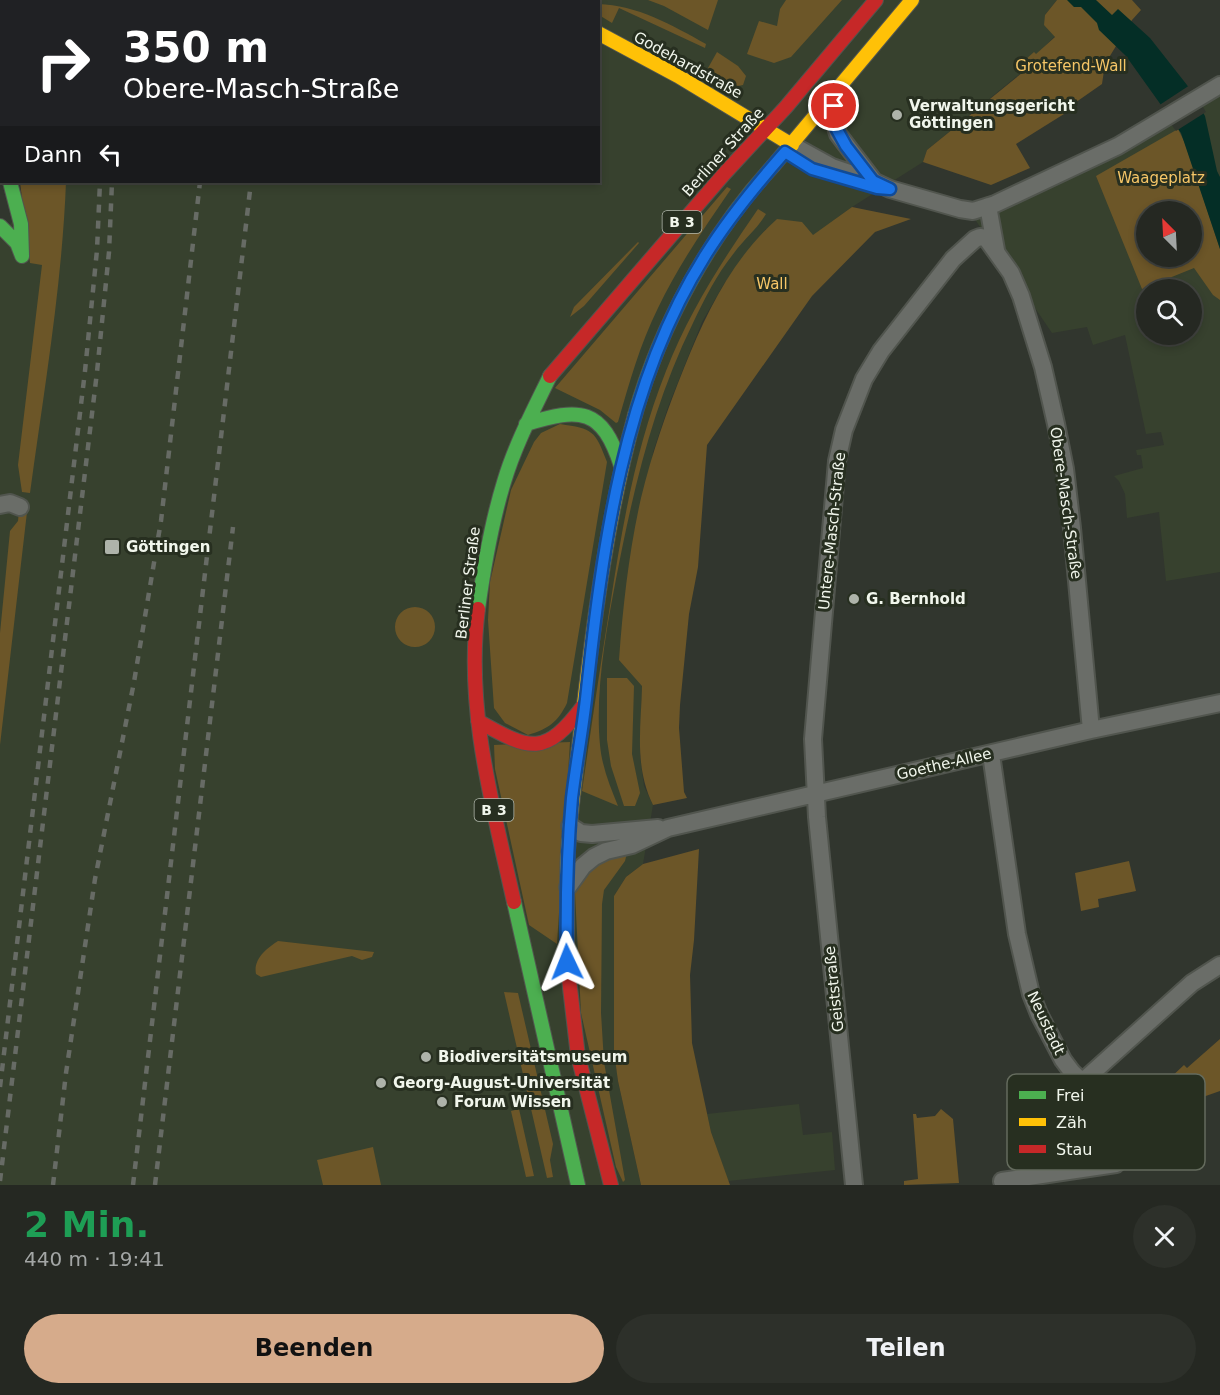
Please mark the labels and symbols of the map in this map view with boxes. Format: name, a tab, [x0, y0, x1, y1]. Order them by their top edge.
street label: Godehardstraße	[631, 28, 745, 102]
park label: Grotefend-Wall	[1015, 57, 1127, 75]
pin	[808, 80, 859, 131]
place label: Verwaltungsgericht Göttingen	[909, 97, 1075, 132]
street label: Berliner Straße	[678, 104, 768, 200]
marker: Verwaltungsgericht Göttingen	[890, 108, 904, 122]
park label: Waageplatz	[1117, 169, 1205, 187]
north arrow	[1136, 201, 1202, 267]
road number: B 3	[662, 211, 702, 233]
park label: Wall	[756, 275, 788, 293]
street label: Obere-Masch-Straße	[1046, 426, 1086, 580]
street label: Untere-Masch-Straße	[815, 451, 849, 611]
street label: Berliner Straße	[452, 526, 484, 640]
marker: Göttingen	[103, 538, 121, 556]
place label: Göttingen	[126, 538, 210, 556]
place label: G. Bernhold	[866, 590, 966, 608]
marker: G. Bernhold	[847, 592, 861, 606]
street label: Goethe-Allee	[895, 744, 993, 784]
road number: B 3	[474, 799, 514, 821]
position arrow	[535, 930, 599, 994]
street label: Geiststraße	[821, 945, 847, 1033]
street label: Neustadt	[1023, 988, 1069, 1058]
place label: Biodiversitätsmuseum	[438, 1048, 627, 1066]
marker: Biodiversitätsmuseum	[419, 1050, 433, 1064]
place label: Georg-August-Universität	[393, 1074, 610, 1092]
legend	[1007, 1074, 1205, 1170]
marker: Georg-August-Universität	[374, 1076, 388, 1090]
text: Frei	[1056, 1086, 1085, 1105]
place label: Foruʍ Wissen	[454, 1093, 572, 1111]
marker: Foruʍ Wissen	[435, 1095, 449, 1109]
text: Zäh	[1056, 1113, 1087, 1132]
text: Stau	[1056, 1140, 1092, 1159]

